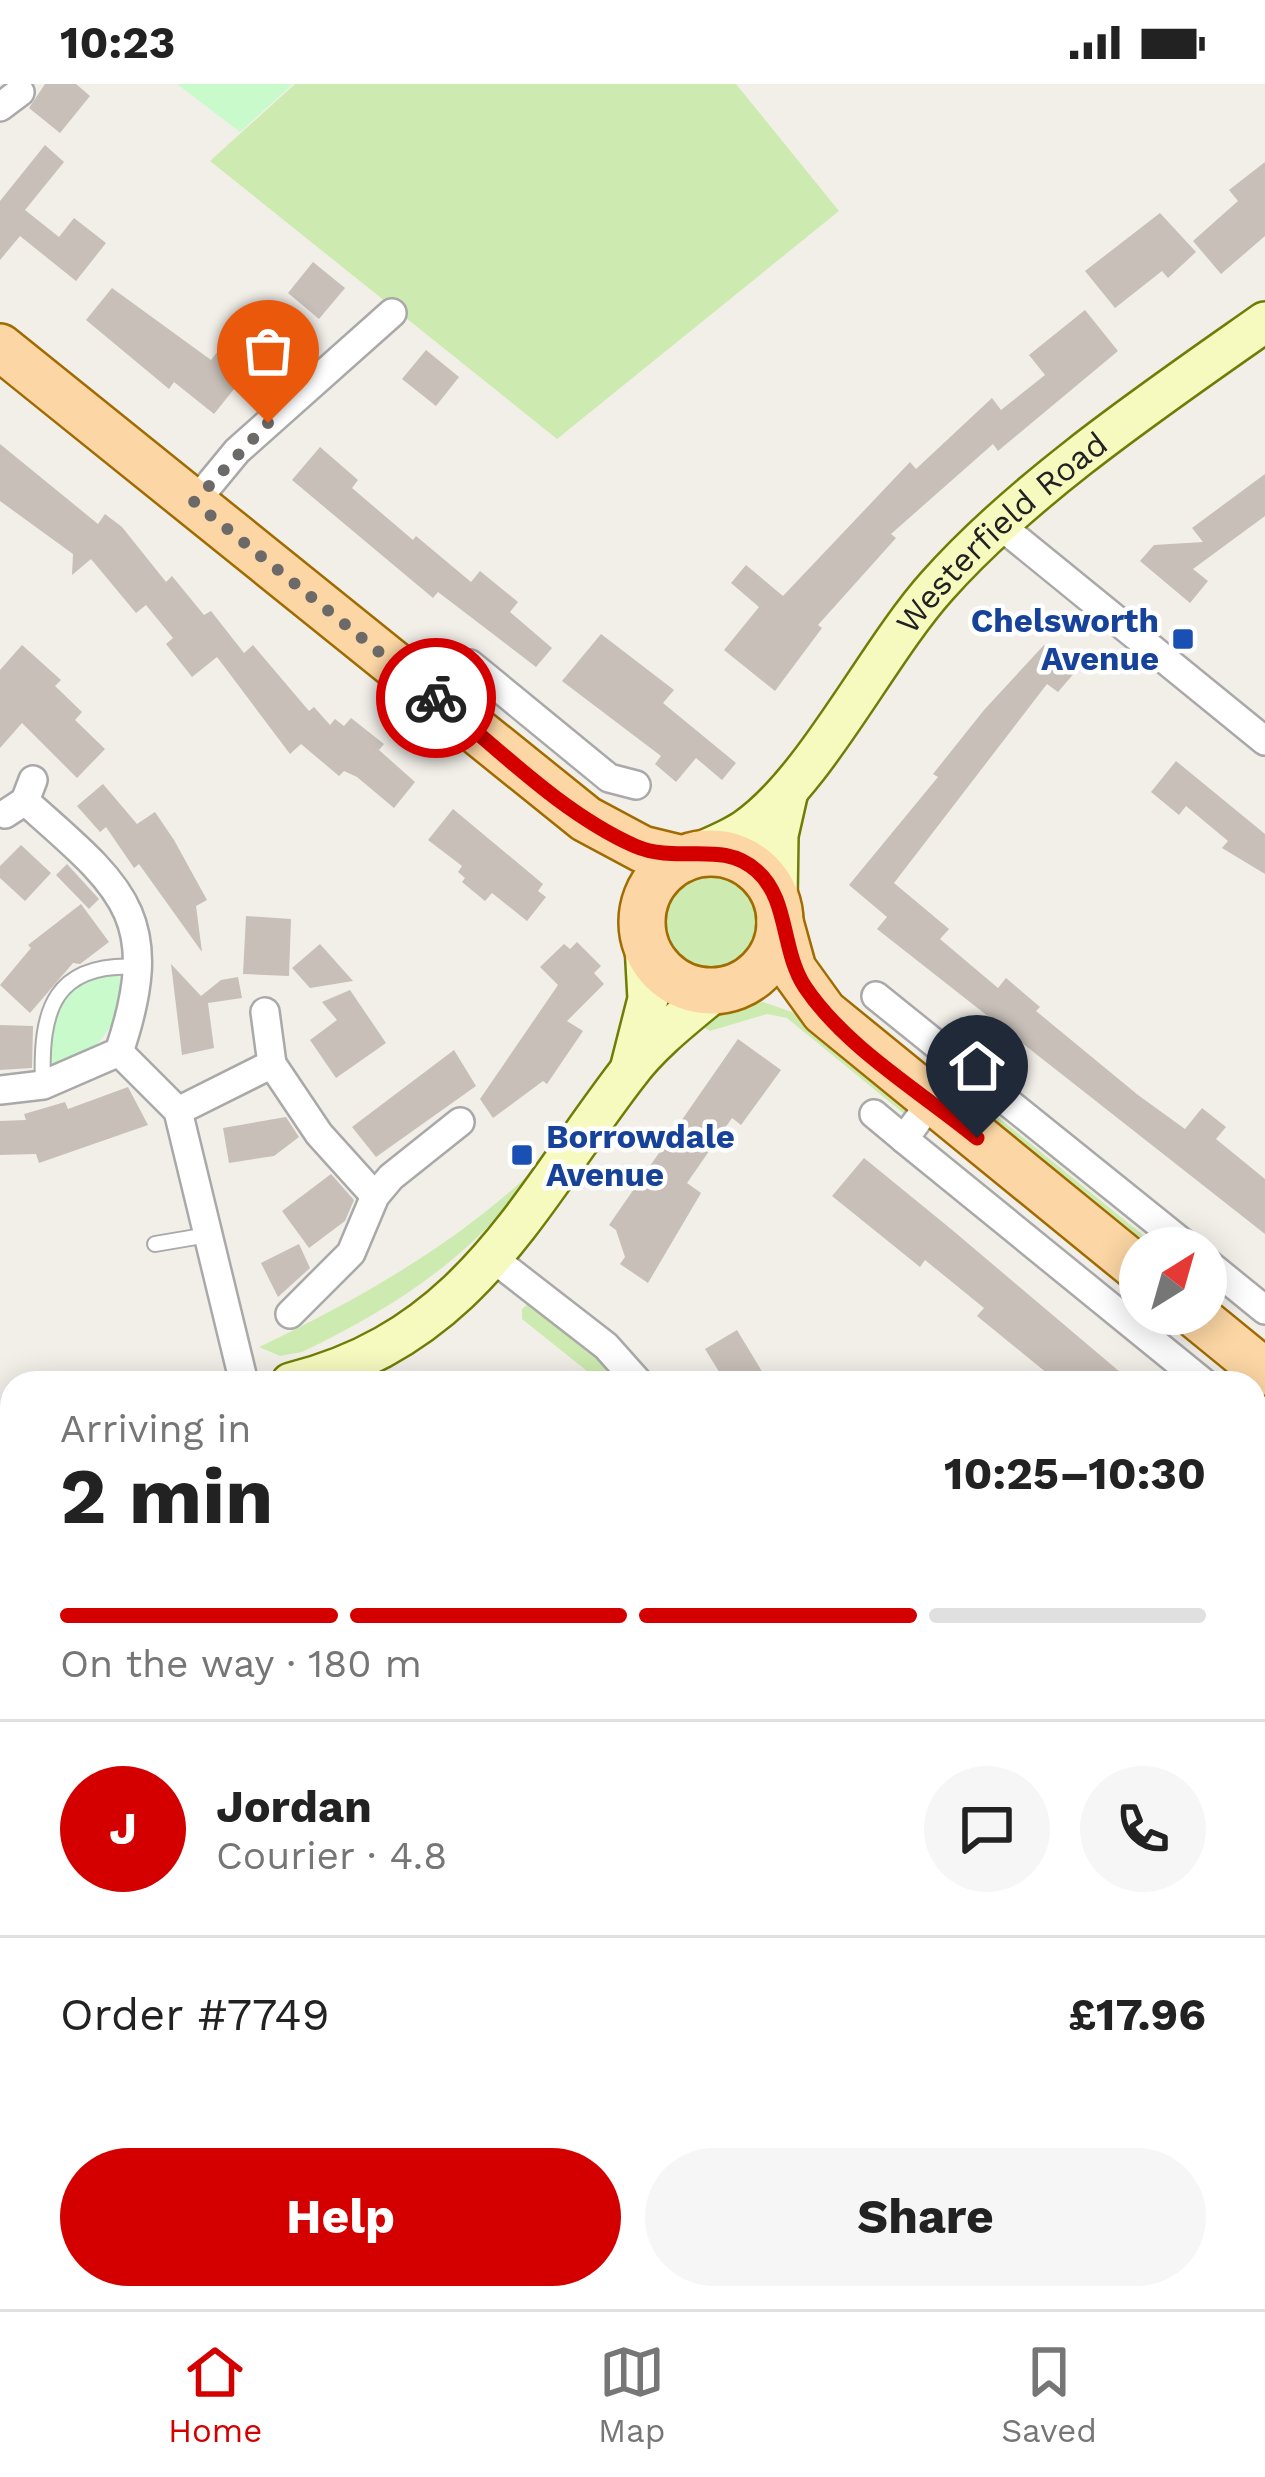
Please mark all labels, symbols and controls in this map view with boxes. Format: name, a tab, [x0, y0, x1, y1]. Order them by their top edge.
text: 10:23	[60, 16, 175, 69]
pin	[217, 300, 319, 423]
icon: bag	[235, 318, 301, 384]
street label: Westerfield Road	[888, 423, 1115, 641]
place label: Chelsworth Avenue	[971, 601, 1159, 678]
marker: Chelsworth Avenue	[1170, 626, 1196, 652]
courier	[376, 638, 496, 758]
icon: bike	[403, 665, 469, 731]
pin	[926, 1015, 1028, 1138]
icon: home	[944, 1033, 1010, 1099]
place label: Borrowdale Avenue	[546, 1117, 735, 1194]
marker: Borrowdale Avenue	[509, 1142, 535, 1168]
north arrow	[1119, 1227, 1227, 1335]
map controls	[1119, 1227, 1227, 1335]
text: Arriving in	[60, 1406, 251, 1451]
text: 10:25–10:30	[944, 1447, 1206, 1500]
text: 2 min	[60, 1450, 273, 1542]
text: On the way · 180 m	[60, 1641, 422, 1686]
button: chat	[924, 1766, 1050, 1892]
button: phone	[1080, 1766, 1206, 1892]
text: Jordan	[216, 1780, 372, 1833]
text: J	[109, 1802, 137, 1855]
text: Courier · 4.8	[216, 1833, 447, 1878]
text: Order #7749	[60, 1988, 329, 2041]
text: £17.96	[1068, 1988, 1206, 2041]
button: Help	[60, 2148, 621, 2286]
button: Share	[645, 2148, 1206, 2286]
tab: Home	[168, 2339, 262, 2450]
tab: Map	[598, 2339, 665, 2450]
tab: Saved	[1001, 2339, 1097, 2450]

